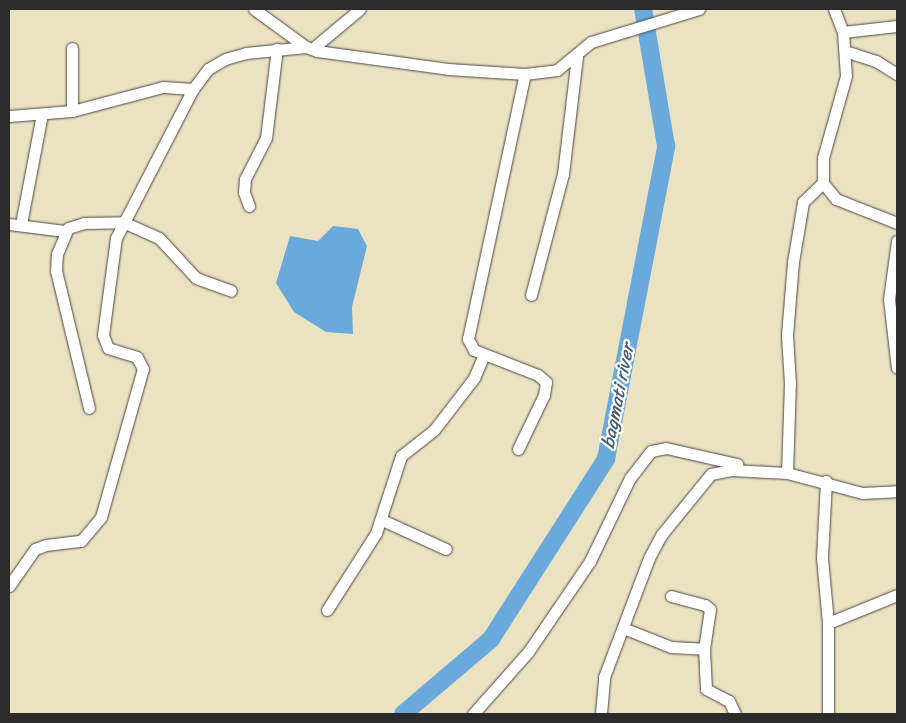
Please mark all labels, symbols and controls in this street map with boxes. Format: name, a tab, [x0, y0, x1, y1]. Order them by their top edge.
water label: bagmati river	[597, 342, 639, 450]

